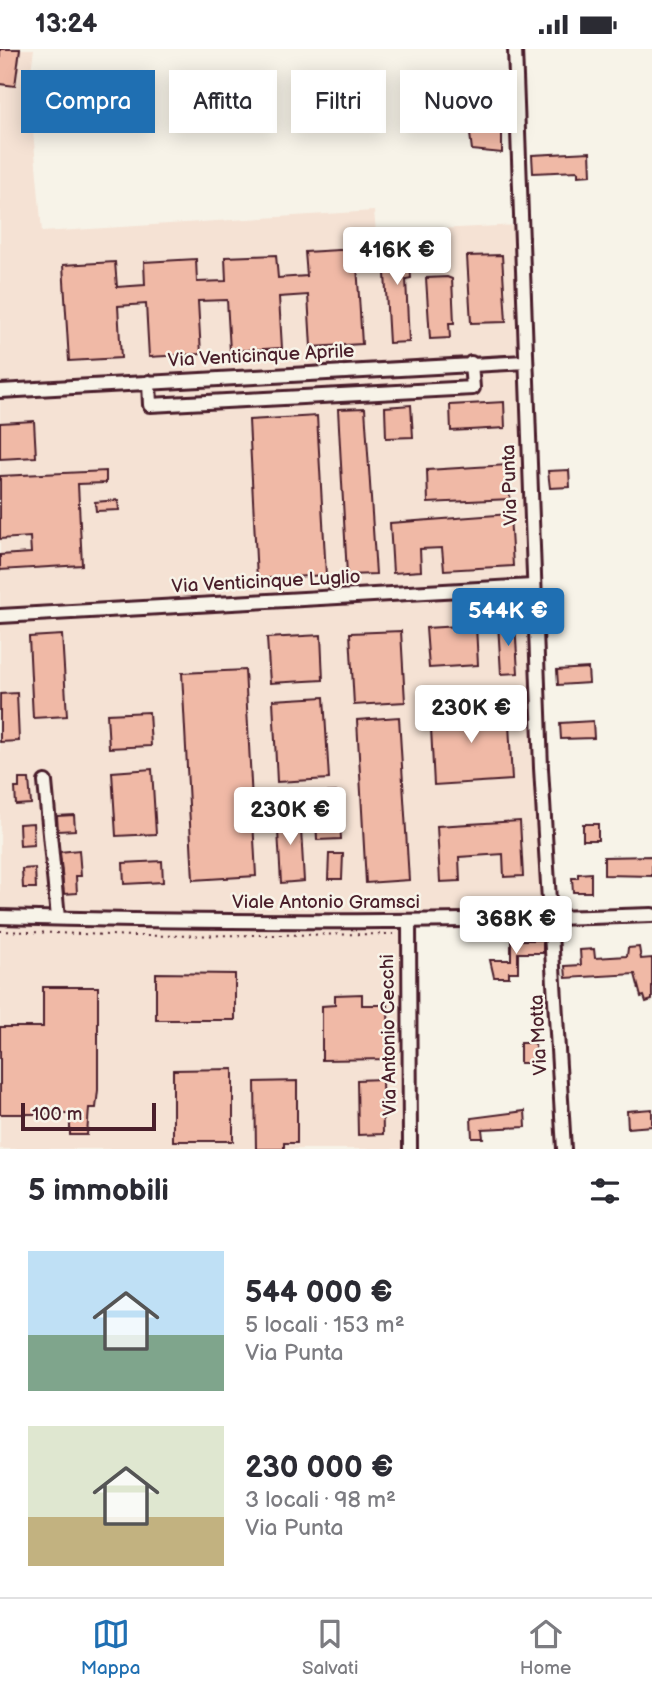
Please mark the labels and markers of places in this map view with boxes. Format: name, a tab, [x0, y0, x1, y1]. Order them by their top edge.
pin: 416K €	[340, 227, 454, 287]
pin: 544K €	[451, 589, 565, 648]
pin: 230K €	[414, 685, 528, 745]
pin: 230K €	[233, 787, 347, 847]
pin: 368K €	[459, 897, 573, 956]

